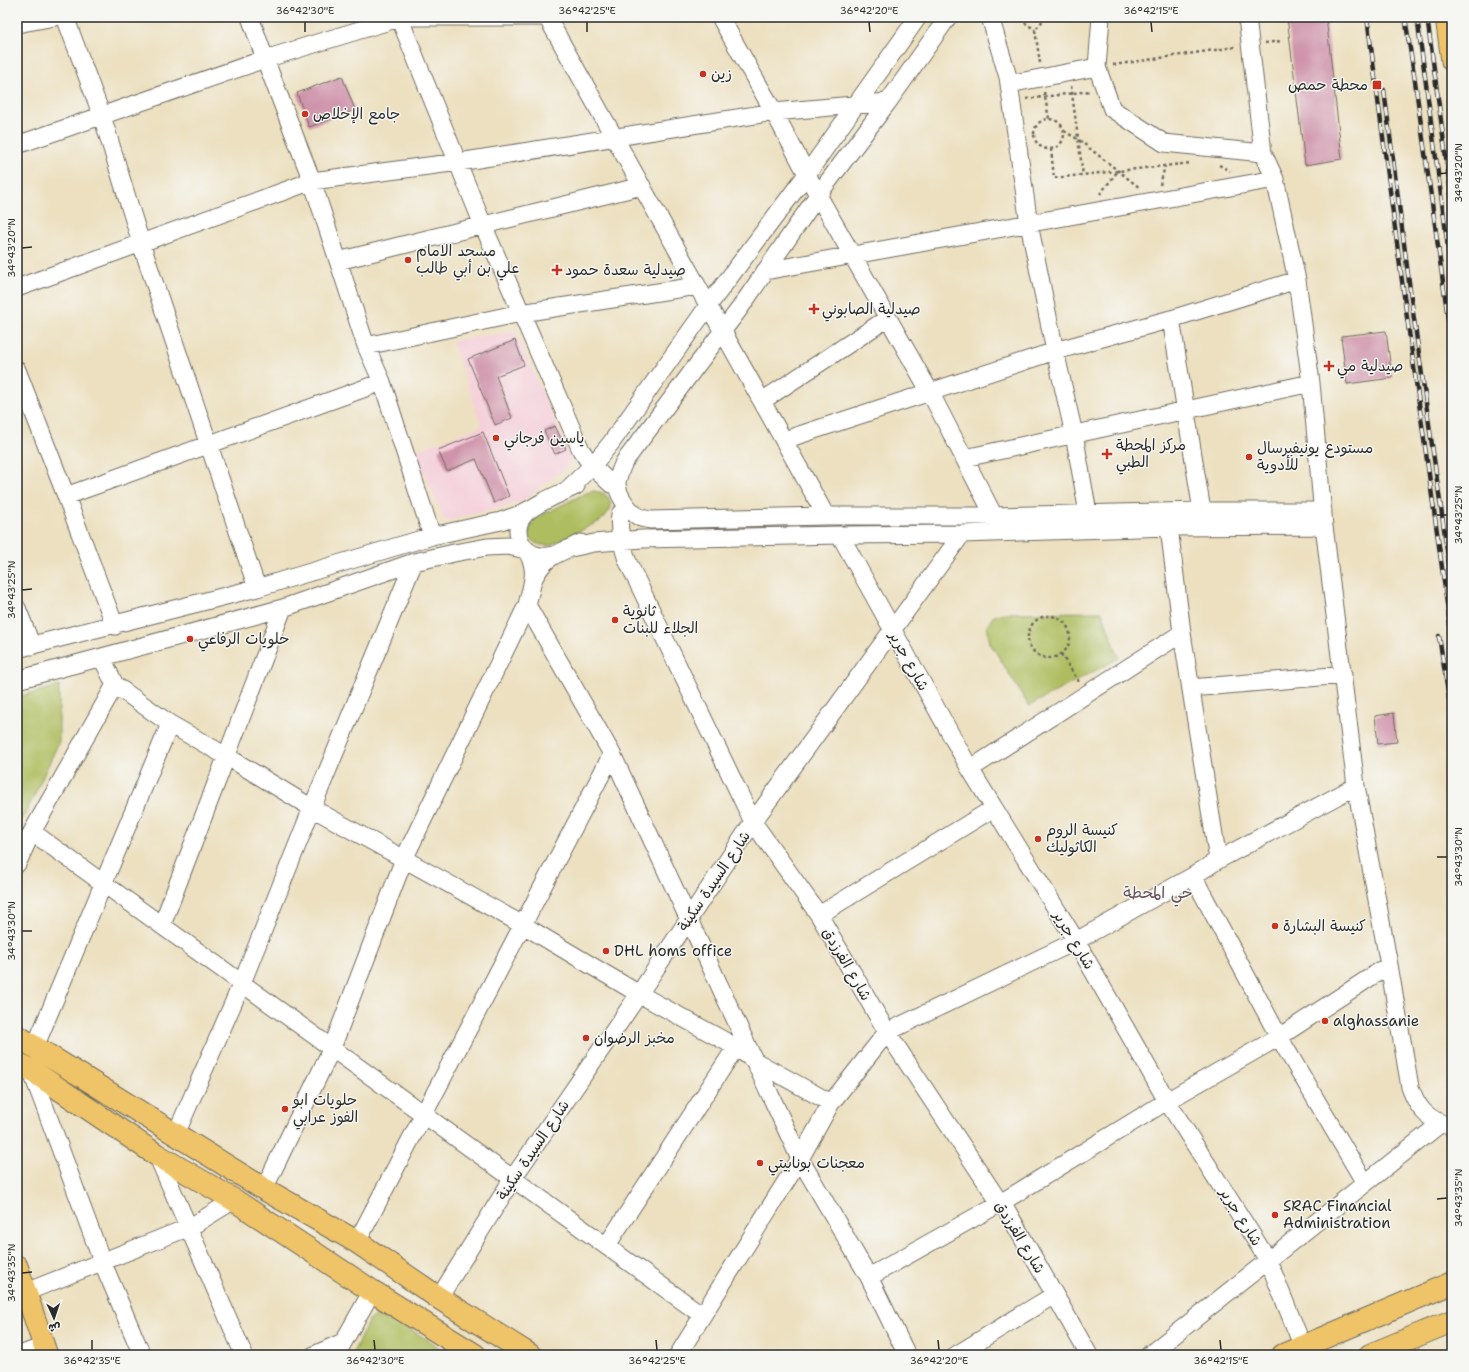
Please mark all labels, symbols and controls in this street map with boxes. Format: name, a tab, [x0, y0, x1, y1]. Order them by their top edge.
text: 36°42'30"E	[276, 4, 334, 17]
text: 36°42'25"E	[558, 4, 616, 17]
text: 36°42'20"E	[840, 4, 898, 17]
text: 36°42'15"E	[1124, 4, 1179, 17]
place label: زين	[711, 64, 732, 84]
marker: زين	[698, 69, 708, 79]
place label: محطة حمص	[1288, 75, 1368, 95]
marker: محطة حمص	[1371, 79, 1383, 91]
place label: جامع الإخلاص	[313, 104, 400, 125]
marker: جامع الإخلاص	[300, 109, 310, 119]
text: 34°43'20"N	[1452, 143, 1465, 203]
text: 34°43'20"N	[5, 218, 18, 278]
place label: مسجد الامام علي بن أبي طالب	[416, 241, 519, 281]
marker: مسجد الامام علي بن أبي طالب	[403, 255, 413, 265]
place label: صيدلية سعدة حمود	[565, 260, 686, 280]
marker: صيدلية سعدة حمود	[552, 265, 562, 275]
place label: صيدلية الصابوني	[822, 299, 920, 322]
marker: صيدلية الصابوني	[809, 304, 819, 314]
place label: صيدلية مي	[1337, 356, 1403, 379]
marker: صيدلية مي	[1324, 361, 1334, 371]
place label: ياسين فرجاني	[504, 428, 584, 451]
marker: ياسين فرجاني	[491, 433, 501, 443]
place label: مركز المحطة الطبي	[1116, 435, 1186, 475]
place label: مستودع يونيفيرسال للأدوية	[1257, 438, 1373, 475]
marker: مركز المحطة الطبي	[1101, 448, 1113, 460]
marker: مستودع يونيفيرسال للأدوية	[1244, 452, 1254, 462]
text: 34°43'25"N	[1452, 486, 1465, 544]
text: 34°43'25"N	[5, 561, 18, 619]
place label: ثانوية الجلاء للبنات	[623, 601, 698, 638]
marker: ثانوية الجلاء للبنات	[610, 615, 620, 625]
street label: شارع جرير	[884, 626, 933, 694]
place label: حلويات الرفاعي	[198, 629, 290, 652]
marker: حلويات الرفاعي	[185, 634, 195, 644]
place label: كنيسة الروم الكاثوليك	[1046, 820, 1118, 857]
street label: شارع السيدة سكينة	[673, 827, 755, 935]
text: 34°43'30"N	[1452, 827, 1465, 887]
marker: كنيسة الروم الكاثوليك	[1033, 834, 1043, 844]
district label: حي المحطة	[1123, 882, 1193, 907]
text: 34°43'30"N	[5, 901, 18, 961]
street label: شارع جرير	[1048, 905, 1099, 973]
place label: كنيسة البشارة	[1283, 916, 1366, 936]
marker: كنيسة البشارة	[1270, 921, 1280, 931]
street label: شارع الفرزدق	[818, 924, 876, 1004]
place label: DHL homs office	[614, 941, 732, 961]
marker: DHL homs office	[601, 946, 611, 956]
place label: alghassanie	[1333, 1011, 1419, 1031]
marker: alghassanie	[1320, 1016, 1330, 1026]
place label: مخبز الرضوان	[594, 1028, 675, 1048]
marker: مخبز الرضوان	[581, 1033, 591, 1043]
place label: حلويات ابو الفوز عرابي	[292, 1090, 358, 1130]
street label: شارع السيدة سكينة	[492, 1096, 574, 1204]
marker: حلويات ابو الفوز عرابي	[280, 1104, 290, 1114]
place label: معجنات بونابيتي	[768, 1153, 865, 1176]
marker: معجنات بونابيتي	[755, 1158, 765, 1168]
text: 34°43'35"N	[1452, 1169, 1465, 1227]
street label: شارع جرير	[1214, 1182, 1267, 1250]
place label: SRAC Financial Administration	[1283, 1196, 1392, 1233]
street label: شارع الفرزدق	[990, 1197, 1050, 1277]
marker: SRAC Financial Administration	[1270, 1210, 1280, 1220]
text: 34°43'35"N	[5, 1244, 18, 1302]
north arrow	[34, 1298, 74, 1338]
text: ش	[48, 1320, 61, 1335]
text: 36°42'35"E	[63, 1354, 121, 1367]
text: 36°42'30"E	[346, 1354, 404, 1367]
text: 36°42'25"E	[628, 1354, 686, 1367]
text: 36°42'20"E	[910, 1354, 968, 1367]
text: 36°42'15"E	[1194, 1354, 1249, 1367]

